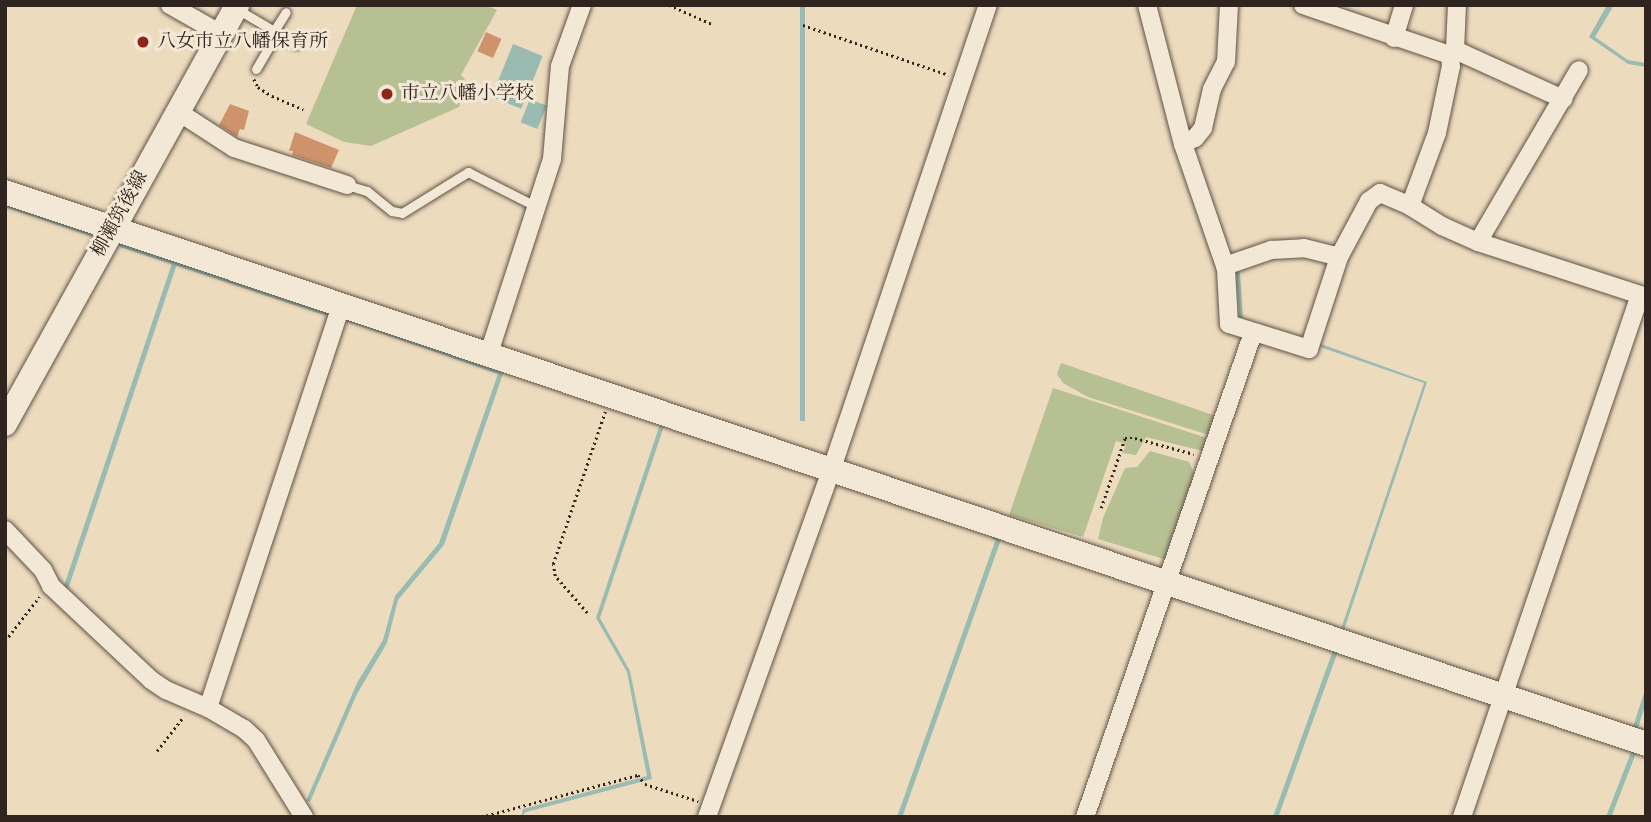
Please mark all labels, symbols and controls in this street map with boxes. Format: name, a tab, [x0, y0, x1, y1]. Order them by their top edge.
place label: 八女市立八幡保育所	[157, 31, 328, 53]
marker: 八女市立八幡保育所	[135, 34, 151, 50]
place label: 市立八幡小学校	[401, 83, 534, 105]
marker: 市立八幡小学校	[379, 86, 395, 102]
street label: 柳瀬筑後線	[87, 167, 153, 261]

